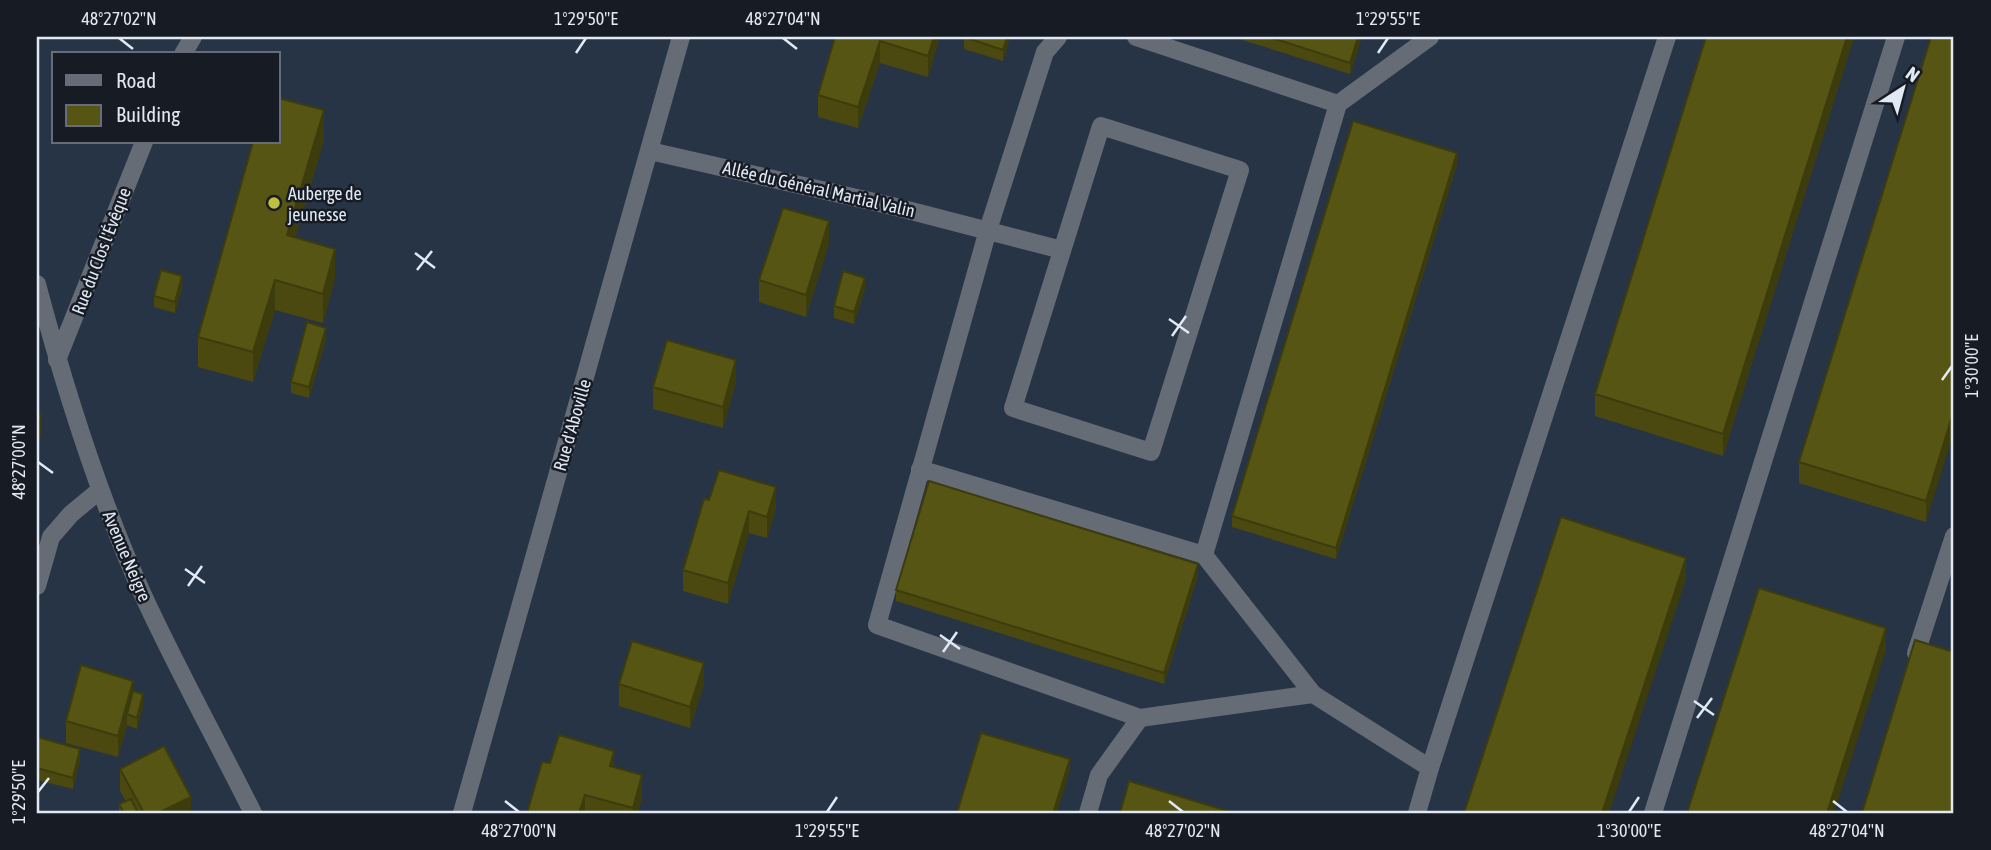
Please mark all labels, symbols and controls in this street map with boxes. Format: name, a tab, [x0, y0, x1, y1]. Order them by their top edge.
text: 48°27'02"N	[81, 8, 157, 29]
text: 1°29'50"E	[554, 8, 618, 29]
text: 48°27'04"N	[745, 8, 821, 29]
text: 1°29'55"E	[1356, 8, 1420, 29]
legend	[52, 52, 280, 144]
north arrow	[1868, 52, 1938, 122]
text: N	[1902, 62, 1924, 86]
text: Road	[116, 68, 156, 92]
text: Building	[116, 102, 180, 126]
street label: Allée du Général Martial Valin	[721, 157, 917, 221]
place label: Auberge de jeunesse	[287, 183, 362, 225]
street label: Rue du Clos l'Évêque	[67, 185, 135, 317]
marker: Auberge de jeunesse	[266, 195, 282, 211]
text: 1°30'00"E	[1961, 334, 1982, 398]
street label: Rue d'Aboville	[549, 377, 595, 473]
text: 48°27'00"N	[8, 424, 29, 500]
street label: Avenue Neigre	[98, 508, 156, 604]
text: 1°29'50"E	[8, 760, 29, 824]
text: 48°27'00"N	[481, 820, 557, 841]
text: 1°29'55"E	[795, 820, 859, 841]
text: 48°27'02"N	[1145, 820, 1221, 841]
text: 1°30'00"E	[1597, 820, 1661, 841]
text: 48°27'04"N	[1809, 820, 1885, 841]

